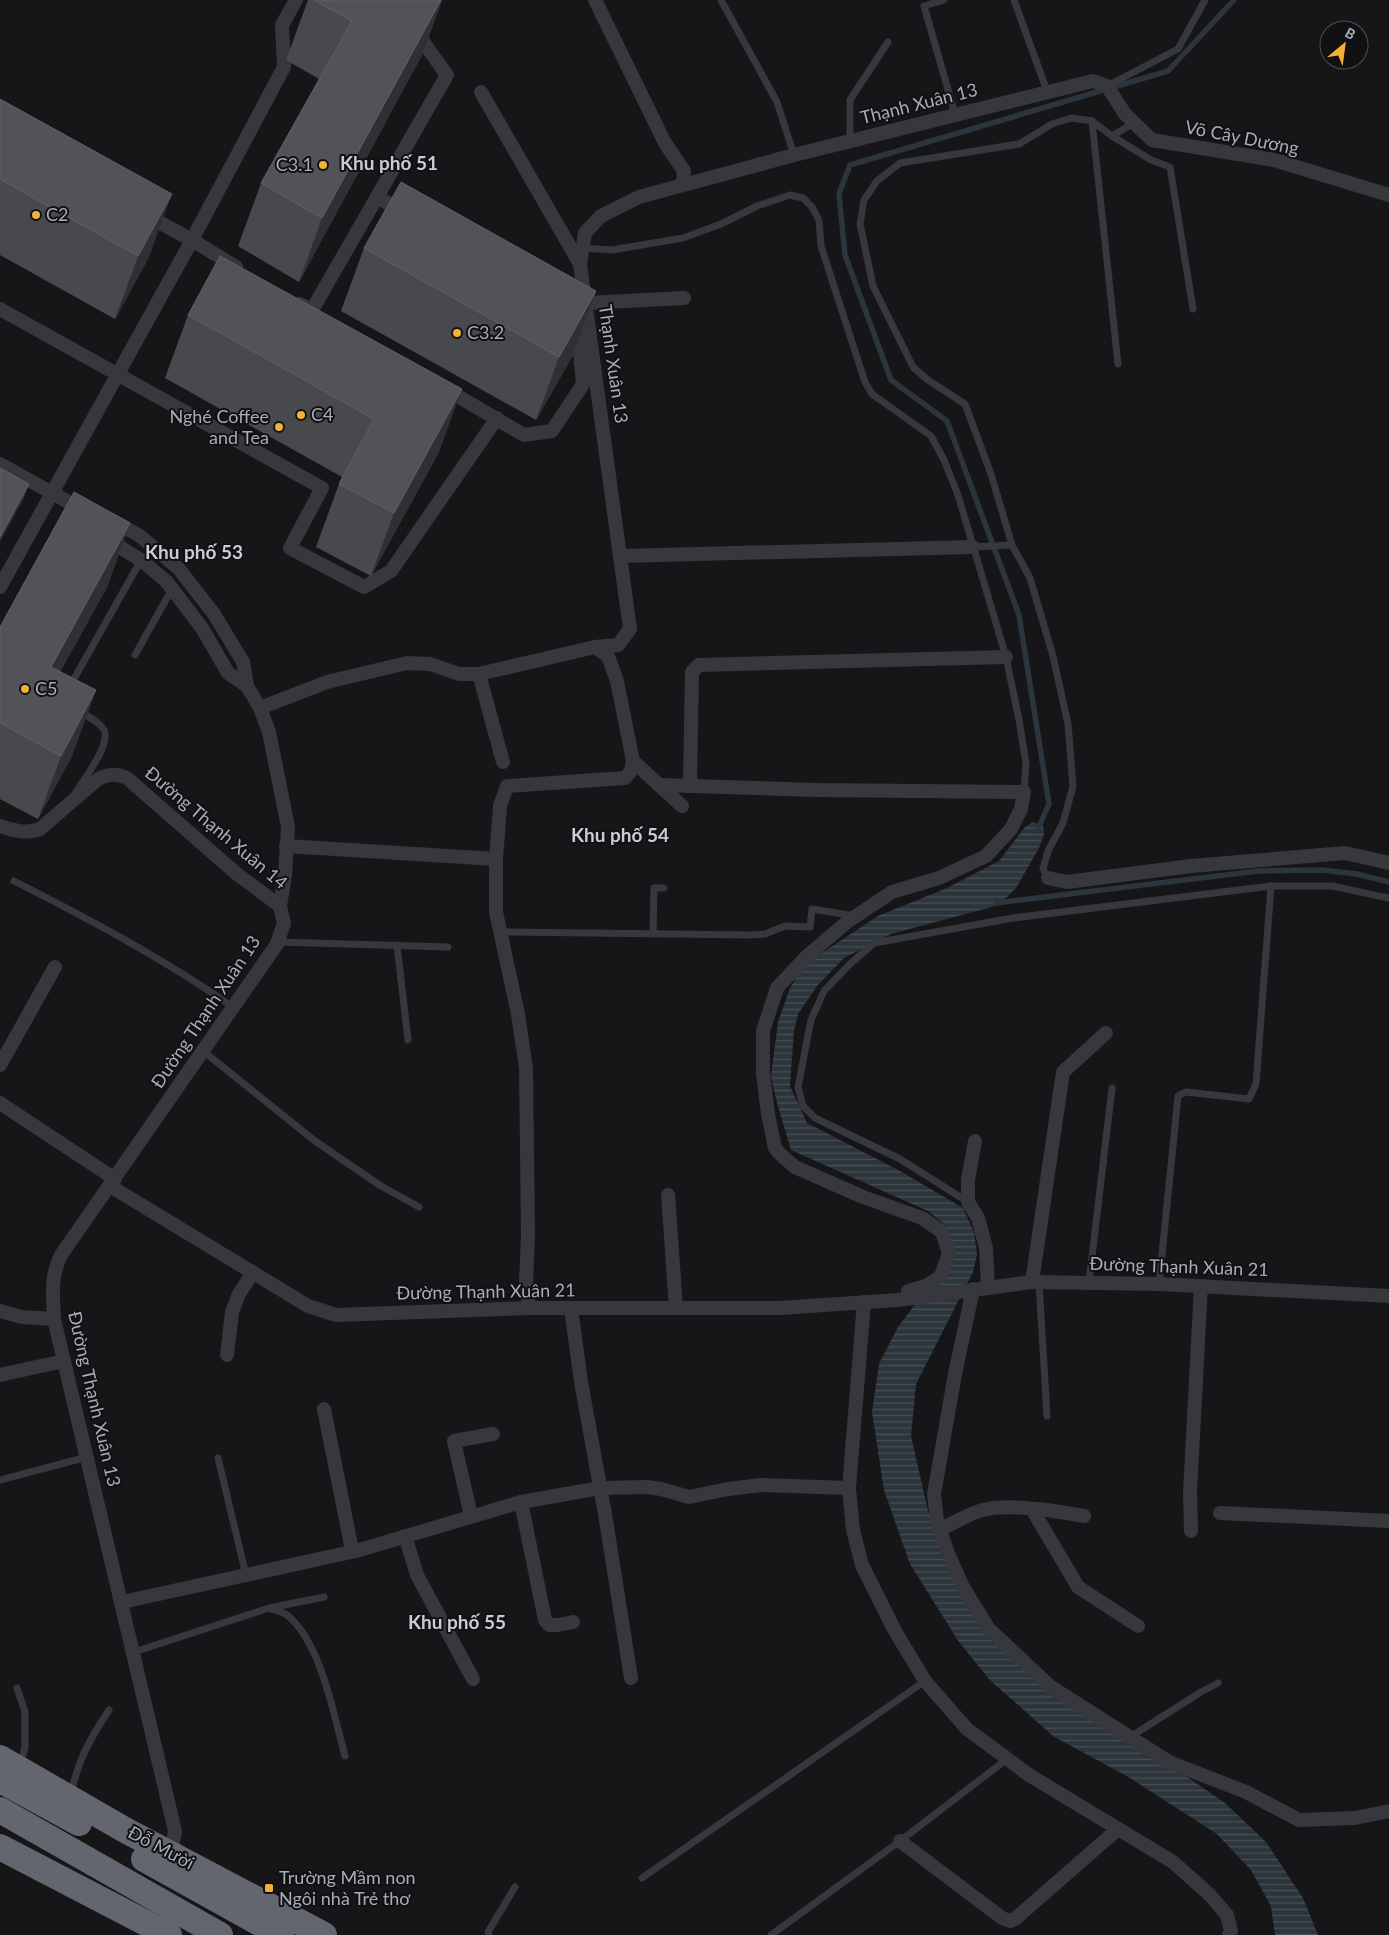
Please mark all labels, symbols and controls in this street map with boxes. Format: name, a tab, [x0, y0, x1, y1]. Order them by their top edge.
north arrow	[1319, 20, 1369, 70]
text: B	[1342, 24, 1359, 43]
street label: Thạnh Xuân 13	[858, 78, 980, 128]
street label: Võ Cây Dương	[1184, 115, 1301, 159]
district label: Khu phố 51	[340, 151, 438, 174]
place label: С3.1	[276, 153, 313, 175]
marker: С3.1	[317, 159, 329, 171]
place label: С2	[46, 203, 68, 225]
marker: С2	[30, 209, 42, 221]
street label: Thạnh Xuân 13	[595, 303, 633, 425]
place label: C3.2	[467, 321, 504, 343]
marker: C3.2	[451, 327, 463, 339]
place label: C4	[311, 403, 333, 425]
place label: Nghé Coffee and Tea	[169, 405, 269, 448]
marker: C4	[295, 409, 307, 421]
marker: Nghé Coffee and Tea	[273, 421, 285, 433]
district label: Khu phố 53	[145, 540, 243, 563]
place label: C5	[35, 677, 57, 699]
marker: C5	[19, 683, 31, 695]
street label: Đường Thạnh Xuân 14	[141, 761, 292, 893]
district label: Khu phố 54	[571, 823, 669, 846]
street label: Đường Thạnh Xuân 13	[146, 931, 264, 1092]
street label: Đường Thạnh Xuân 21	[1089, 1252, 1269, 1280]
street label: Đường Thạnh Xuân 21	[396, 1278, 576, 1304]
street label: Đường Thạnh Xuân 13	[64, 1309, 126, 1489]
district label: Khu phố 55	[408, 1610, 506, 1633]
street label: Đỗ Mười	[125, 1821, 198, 1874]
place label: Trường Mầm non Ngôi nhà Trẻ thơ	[279, 1866, 416, 1909]
marker: Trường Mầm non Ngôi nhà Trẻ thơ	[263, 1882, 275, 1894]

